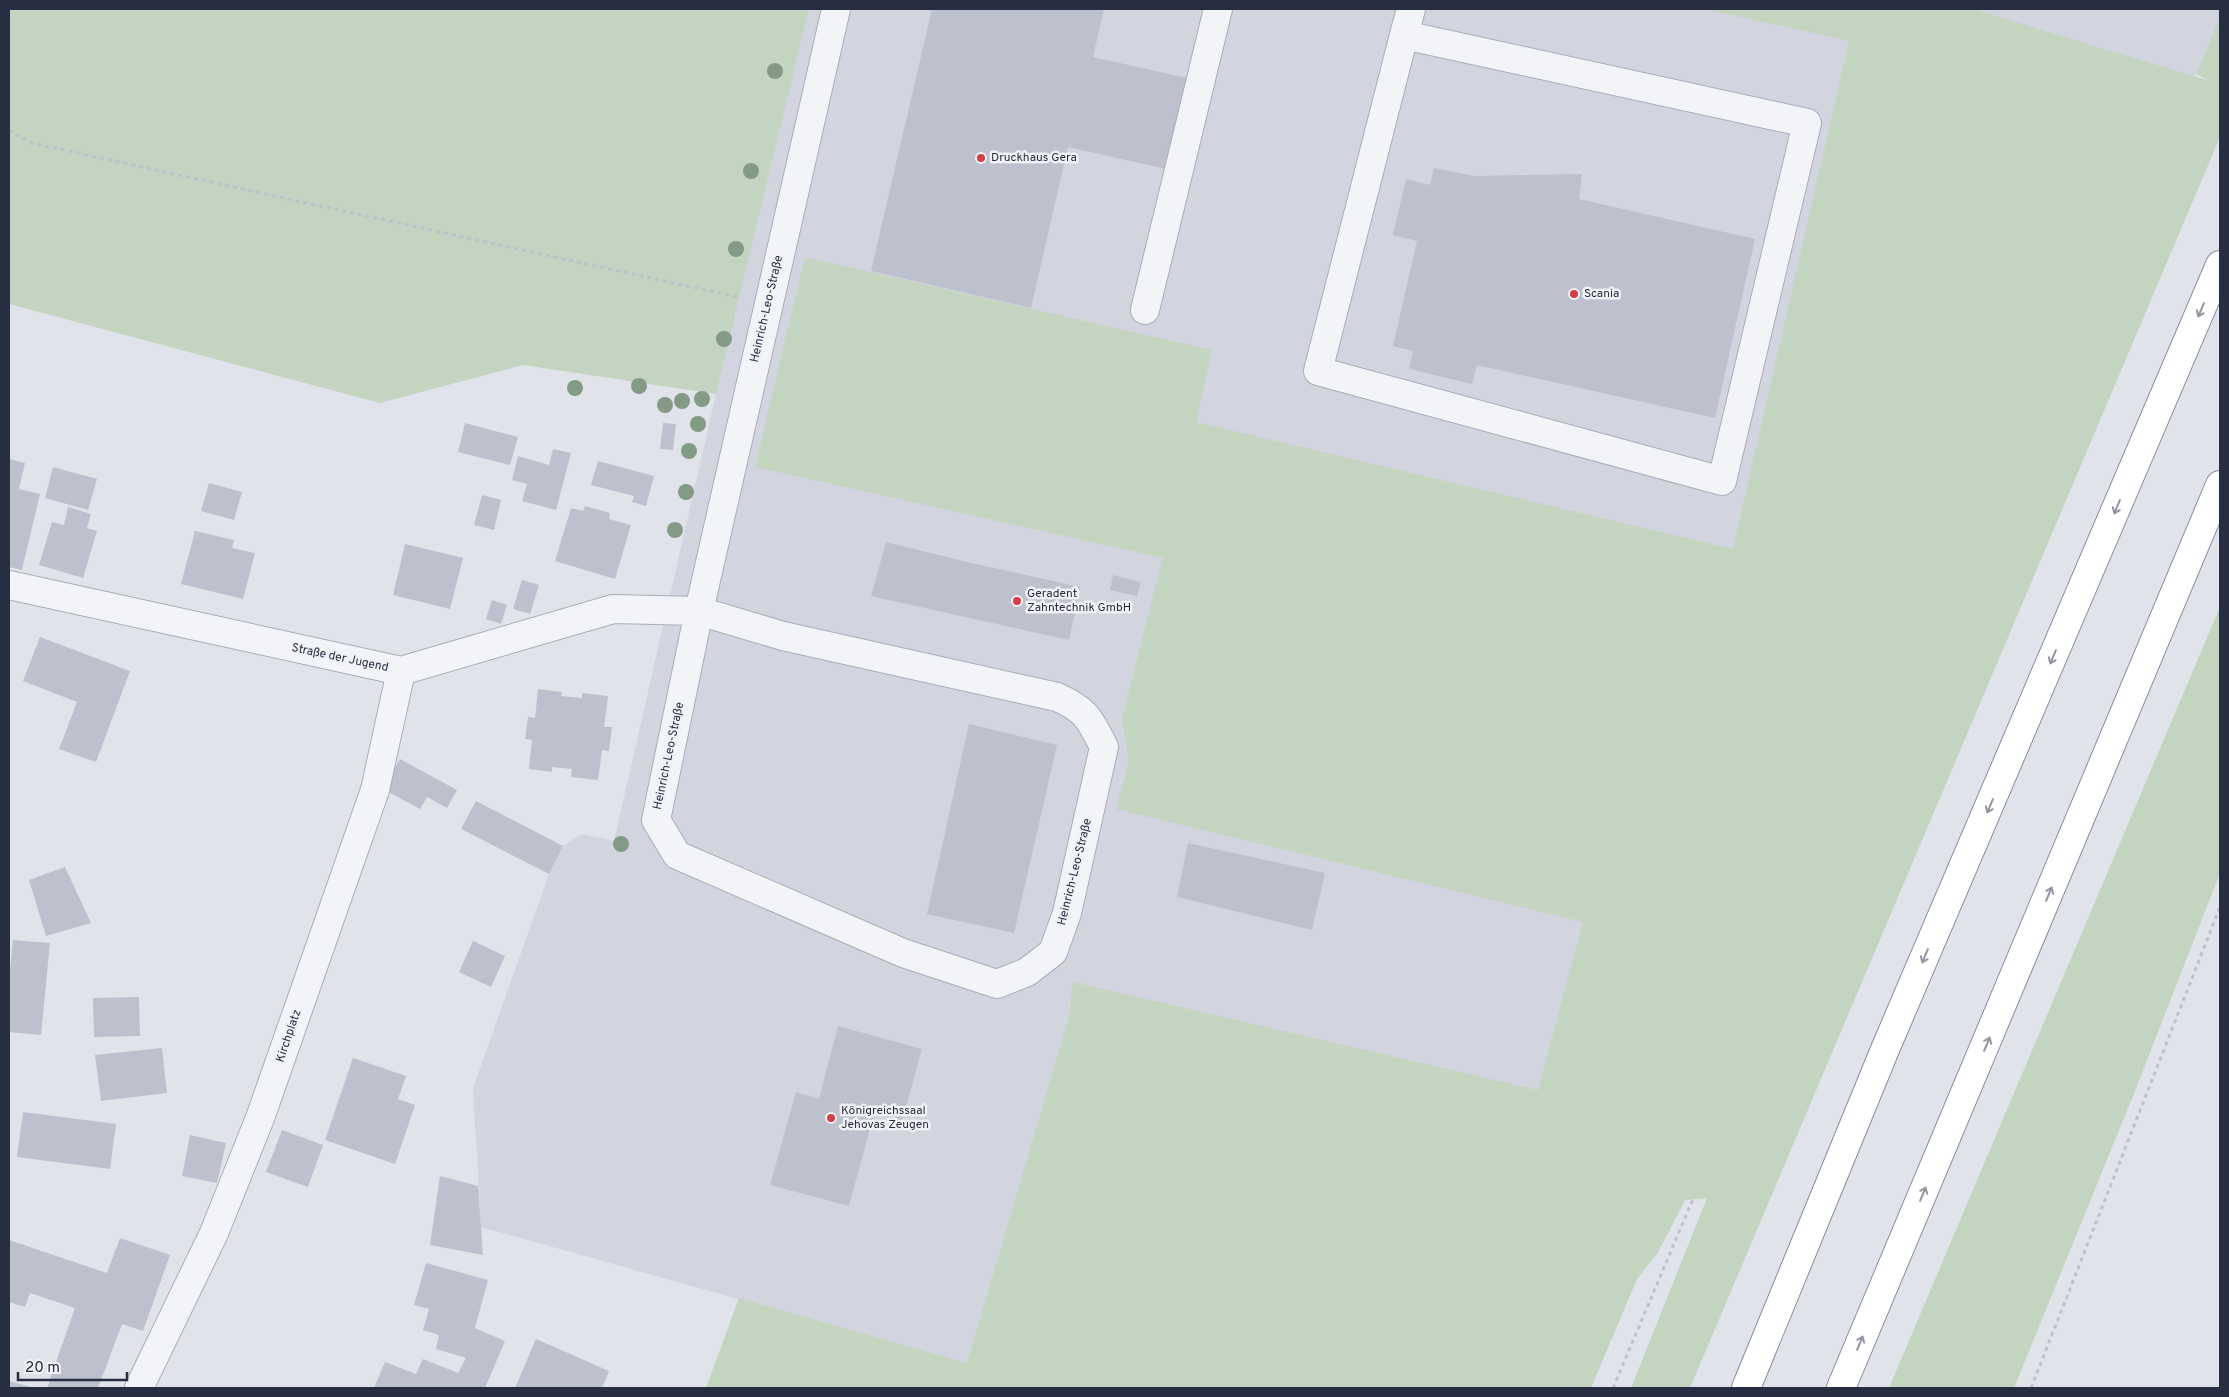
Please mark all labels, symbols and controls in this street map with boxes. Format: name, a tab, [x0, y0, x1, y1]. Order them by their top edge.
place label: Druckhaus Gera	[991, 150, 1077, 166]
marker: Druckhaus Gera	[975, 152, 987, 164]
street label: Heinrich-Leo-Straße	[747, 254, 787, 364]
place label: Scania	[1584, 286, 1619, 302]
marker: Scania	[1568, 288, 1580, 300]
one-way arrow	[2196, 302, 2205, 317]
one-way arrow	[2111, 499, 2121, 514]
place label: Geradent Zahntechnik GmbH	[1027, 586, 1131, 616]
marker: Geradent Zahntechnik GmbH	[1011, 595, 1023, 607]
street label: Straße der Jugend	[290, 640, 390, 676]
one-way arrow	[2048, 649, 2058, 664]
street label: Heinrich-Leo-Straße	[650, 701, 688, 811]
one-way arrow	[1984, 798, 1994, 813]
street label: Heinrich-Leo-Straße	[1054, 817, 1096, 927]
one-way arrow	[2045, 887, 2055, 902]
one-way arrow	[1920, 948, 1930, 963]
street label: Kirchplatz	[273, 1007, 305, 1065]
one-way arrow	[1982, 1037, 1992, 1052]
place label: Königreichssaal Jehovas Zeugen	[841, 1103, 929, 1133]
marker: Königreichssaal Jehovas Zeugen	[825, 1112, 837, 1124]
one-way arrow	[1919, 1187, 1929, 1202]
one-way arrow	[1856, 1336, 1865, 1351]
scale bar	[18, 1350, 126, 1382]
text: 20 m	[25, 1359, 60, 1378]

